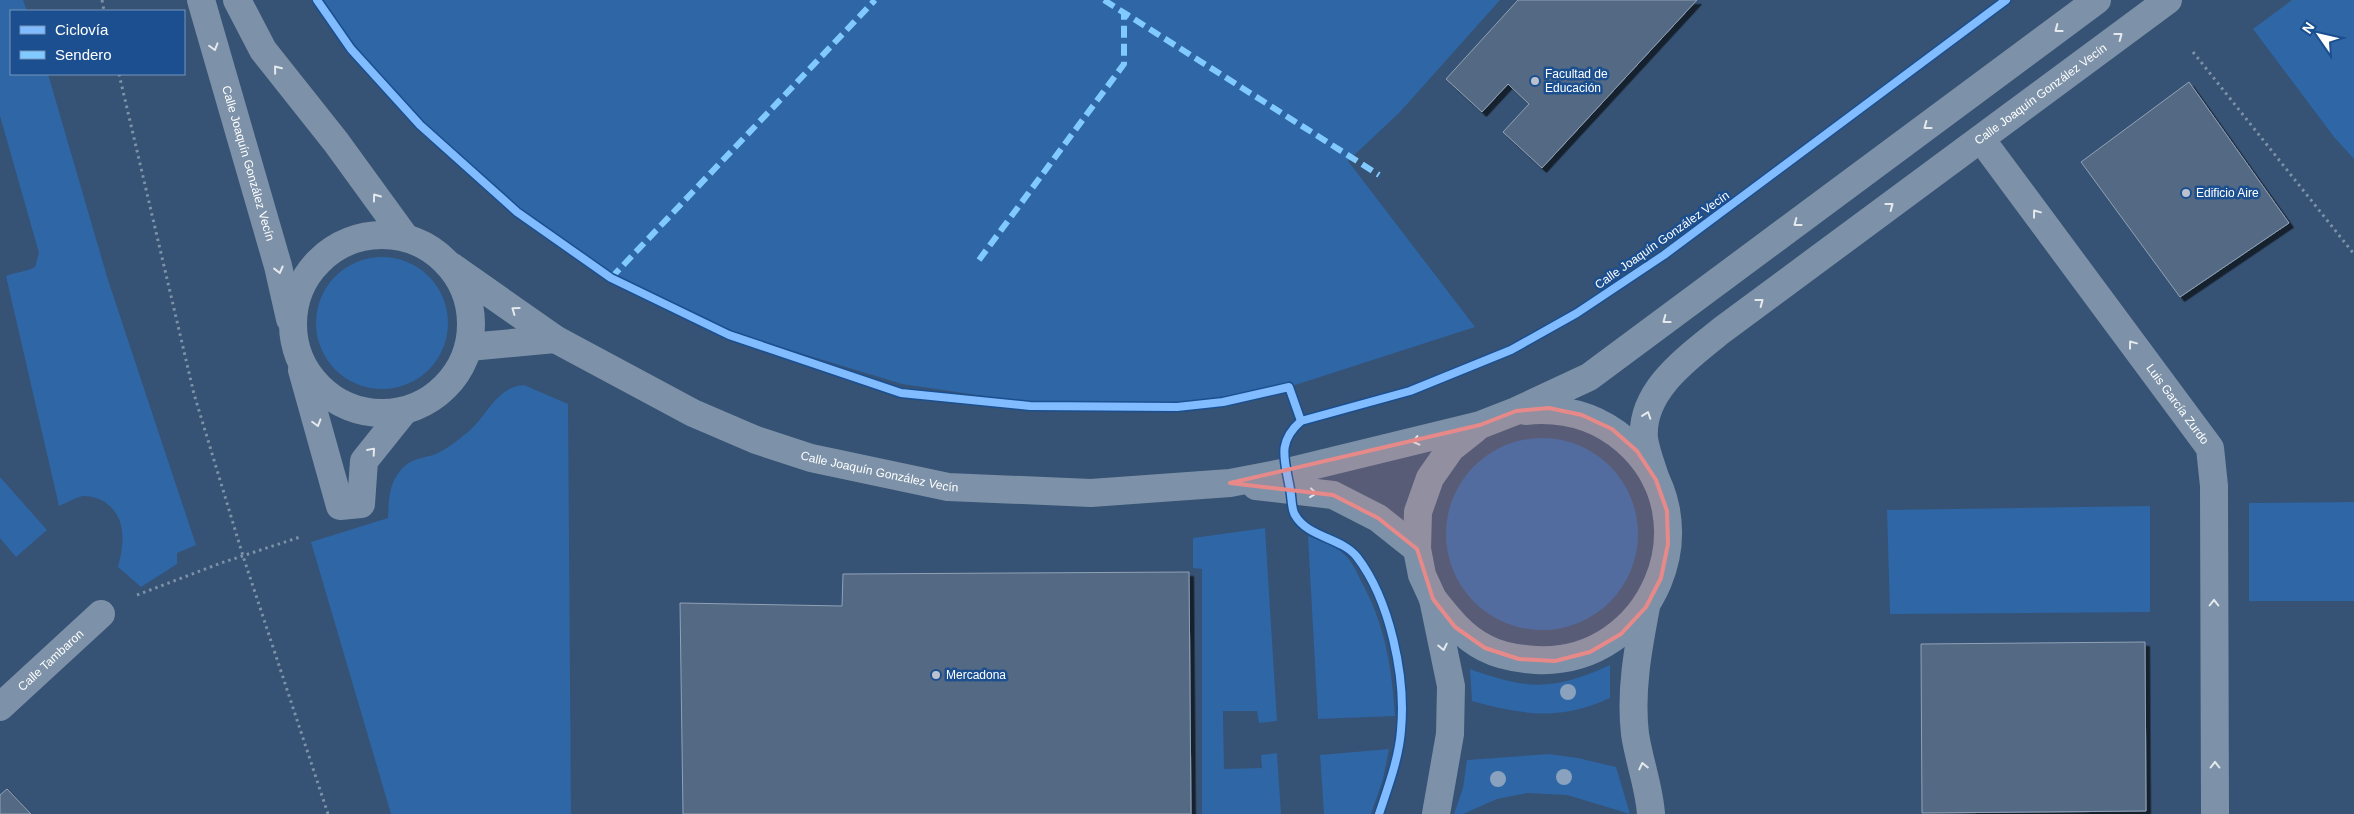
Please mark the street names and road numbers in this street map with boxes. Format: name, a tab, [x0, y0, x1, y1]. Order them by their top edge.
street label: Calle Joaquín González Vecín	[1972, 41, 2110, 148]
street label: Calle Joaquín González Vecín	[219, 84, 277, 243]
street label: Calle Joaquín González Vecín	[1592, 188, 1732, 292]
street label: Luis García Zurdo	[2143, 361, 2212, 447]
street label: Calle Joaquín González Vecín	[799, 448, 959, 494]
street label: Calle Tambaron	[15, 627, 86, 694]

